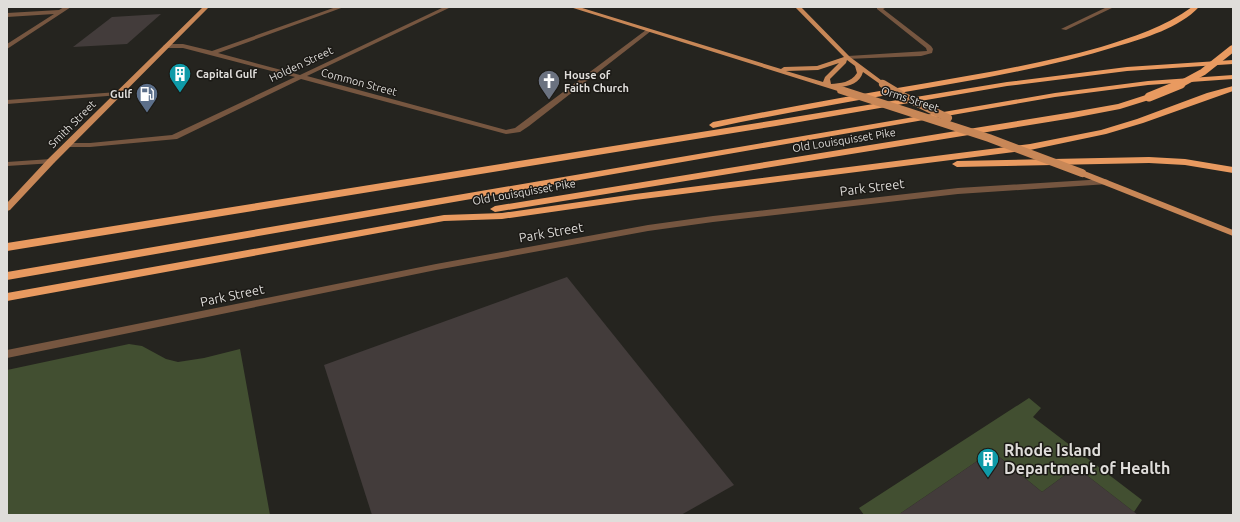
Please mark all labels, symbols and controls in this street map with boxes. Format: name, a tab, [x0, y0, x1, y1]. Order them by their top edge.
street label: Holden Street	[267, 44, 335, 84]
building icon: Capital Gulf	[167, 61, 193, 94]
street label: Common Street	[320, 66, 399, 98]
place label: Capital Gulf	[196, 68, 258, 80]
church icon: House of Faith Church	[536, 68, 562, 101]
place label: House of Faith Church	[564, 69, 629, 94]
fuel station icon: Gulf	[134, 81, 160, 114]
street label: Orms Street	[880, 84, 941, 114]
place label: Gulf	[110, 88, 132, 100]
street label: Smith Street	[46, 97, 99, 150]
street label: Old Louisquisset Pike	[791, 126, 897, 154]
street label: Park Street	[839, 176, 905, 198]
street label: Old Louisquisset Pike	[471, 177, 577, 207]
street label: Park Street	[518, 219, 584, 245]
street label: Park Street	[199, 281, 265, 309]
place label: Rhode Island Department of Health	[1004, 441, 1170, 477]
building icon: Rhode Island Department of Health	[975, 446, 1001, 479]

